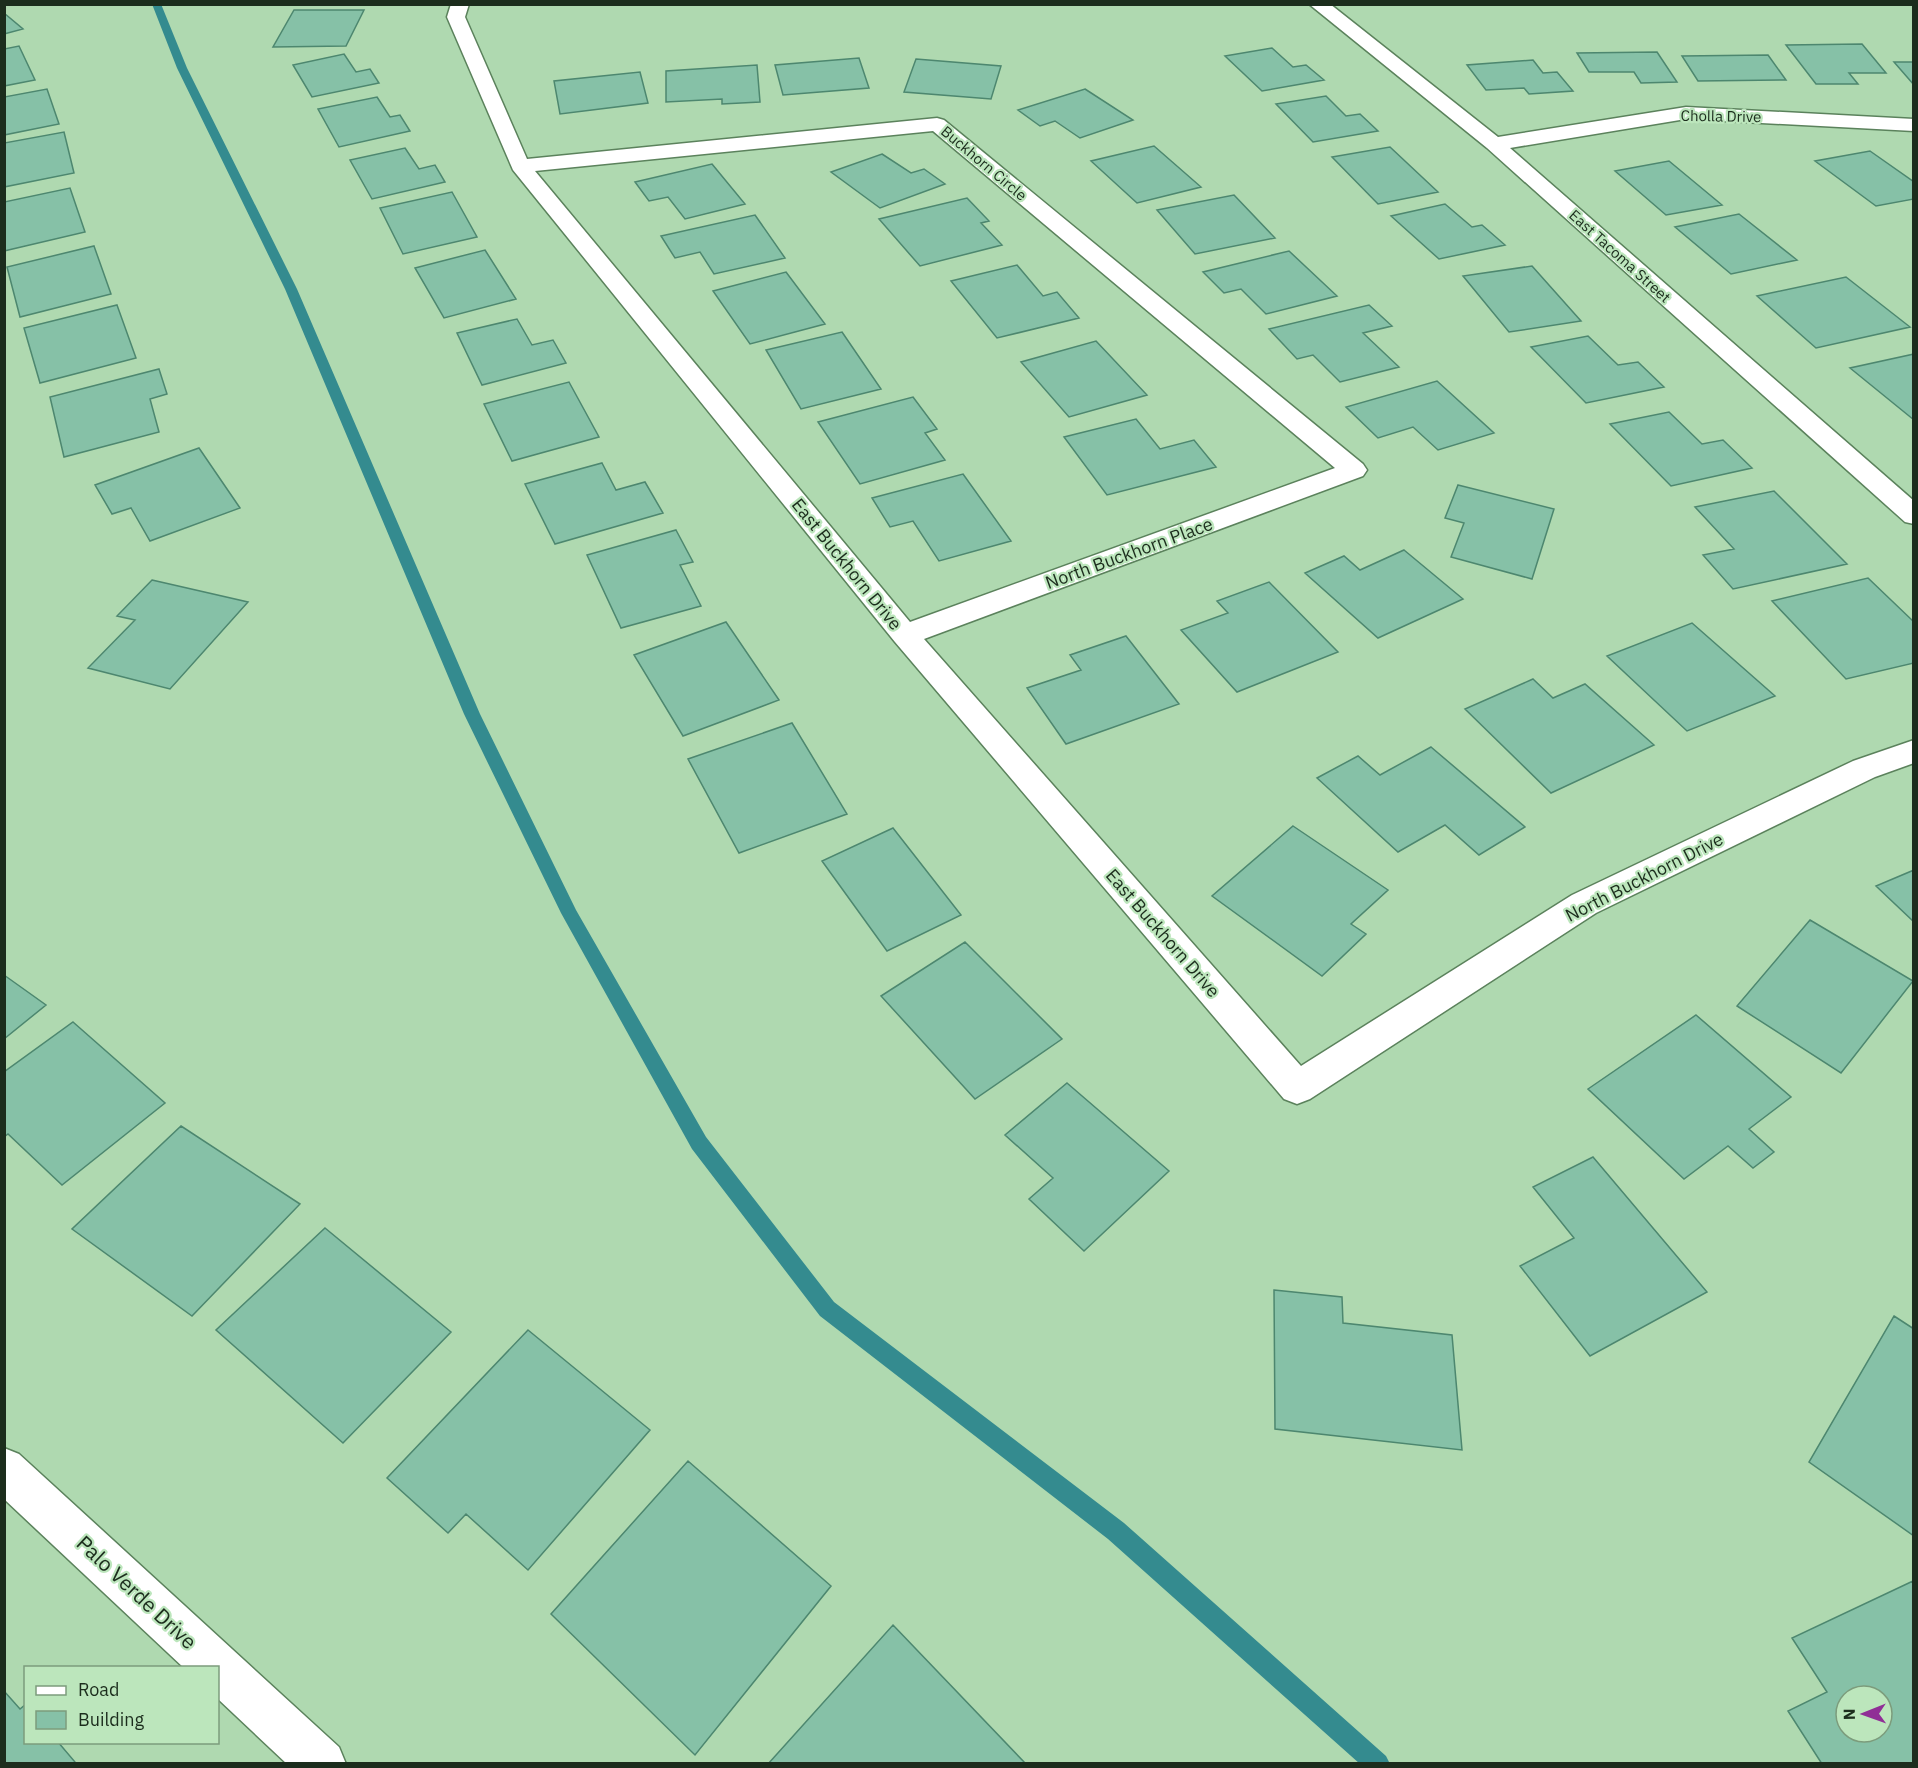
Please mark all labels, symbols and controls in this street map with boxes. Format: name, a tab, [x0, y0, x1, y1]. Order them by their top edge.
street label: Cholla Drive	[1680, 106, 1762, 126]
street label: Buckhorn Circle	[937, 121, 1031, 205]
street label: East Tacoma Street	[1565, 205, 1675, 307]
street label: East Buckhorn Drive	[787, 493, 907, 635]
street label: North Buckhorn Place	[1042, 512, 1216, 594]
street label: North Buckhorn Drive	[1561, 827, 1727, 927]
street label: East Buckhorn Drive	[1101, 864, 1225, 1002]
street label: Palo Verde Drive	[71, 1529, 203, 1655]
legend	[24, 1666, 219, 1744]
text: Road	[78, 1678, 119, 1701]
north arrow	[1834, 1684, 1894, 1744]
text: Building	[78, 1708, 145, 1731]
text: N	[1839, 1708, 1859, 1720]

